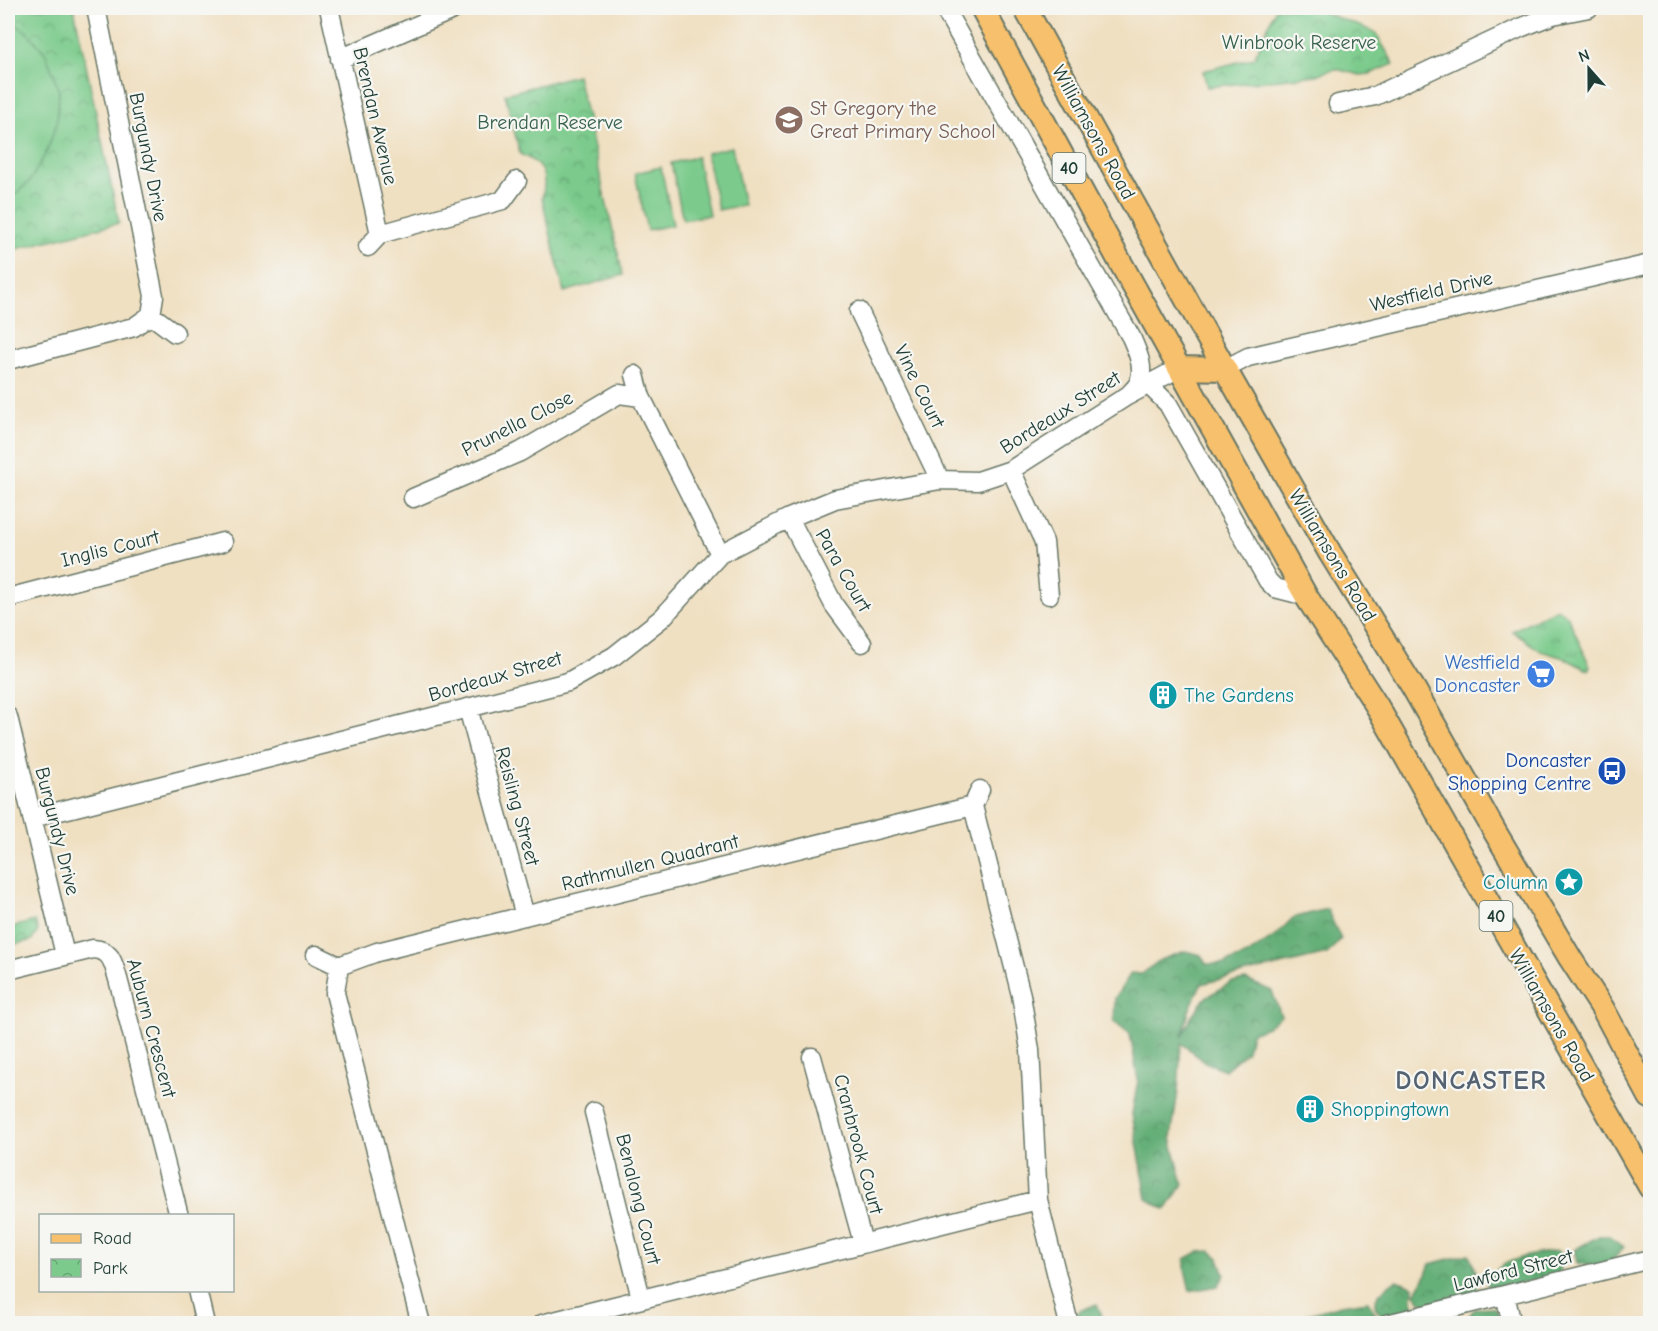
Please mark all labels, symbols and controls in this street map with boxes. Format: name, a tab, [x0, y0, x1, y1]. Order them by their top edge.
park label: Winbrook Reserve	[1222, 31, 1376, 54]
north arrow	[1559, 39, 1619, 99]
street label: Brendan Avenue	[348, 45, 403, 187]
text: N	[1576, 46, 1592, 66]
street label: Williamsons Road	[1047, 61, 1140, 203]
street label: Burgundy Drive	[125, 91, 172, 224]
place label: St Gregory the Great Primary School	[810, 97, 996, 143]
school or university icon: St Gregory the Great Primary School	[773, 104, 805, 136]
park label: Brendan Reserve	[477, 111, 623, 134]
road number: 40	[1052, 153, 1086, 183]
street label: Westfield Drive	[1368, 266, 1495, 317]
street label: Vine Court	[890, 341, 950, 433]
street label: Bordeaux Street	[996, 366, 1126, 459]
street label: Prunella Close	[458, 386, 577, 461]
street label: Williamsons Road	[1284, 485, 1381, 626]
street label: Inglis Court	[59, 525, 163, 572]
street label: Para Court	[811, 525, 877, 617]
street label: Bordeaux Street	[426, 646, 566, 707]
place label: Westfield Doncaster	[1434, 651, 1520, 697]
supermarket icon: Westfield Doncaster	[1525, 658, 1557, 690]
building icon: The Gardens	[1147, 679, 1179, 711]
place label: The Gardens	[1184, 684, 1294, 707]
street label: Reisling Street	[491, 744, 545, 869]
place label: Doncaster Shopping Centre	[1448, 749, 1591, 795]
bus stop icon: Doncaster Shopping Centre	[1596, 755, 1628, 787]
street label: Burgundy Drive	[30, 765, 85, 898]
street label: Rathmullen Quadrant	[559, 829, 742, 896]
place icon: Column	[1553, 866, 1585, 898]
place label: Column	[1483, 871, 1548, 894]
road number: 40	[1480, 901, 1512, 931]
street label: Williamsons Road	[1504, 944, 1599, 1086]
street label: Auburn Crescent	[122, 956, 181, 1101]
district label: DONCASTER	[1395, 1066, 1547, 1096]
street label: Cranbrook Court	[829, 1072, 889, 1218]
building icon: Shoppingtown	[1294, 1093, 1326, 1125]
place label: Shoppingtown	[1331, 1098, 1449, 1121]
street label: Benalong Court	[611, 1131, 666, 1268]
legend	[39, 1214, 234, 1292]
text: Road	[93, 1228, 132, 1249]
street label: Lawford Street	[1451, 1244, 1577, 1296]
text: Park	[93, 1258, 128, 1279]

